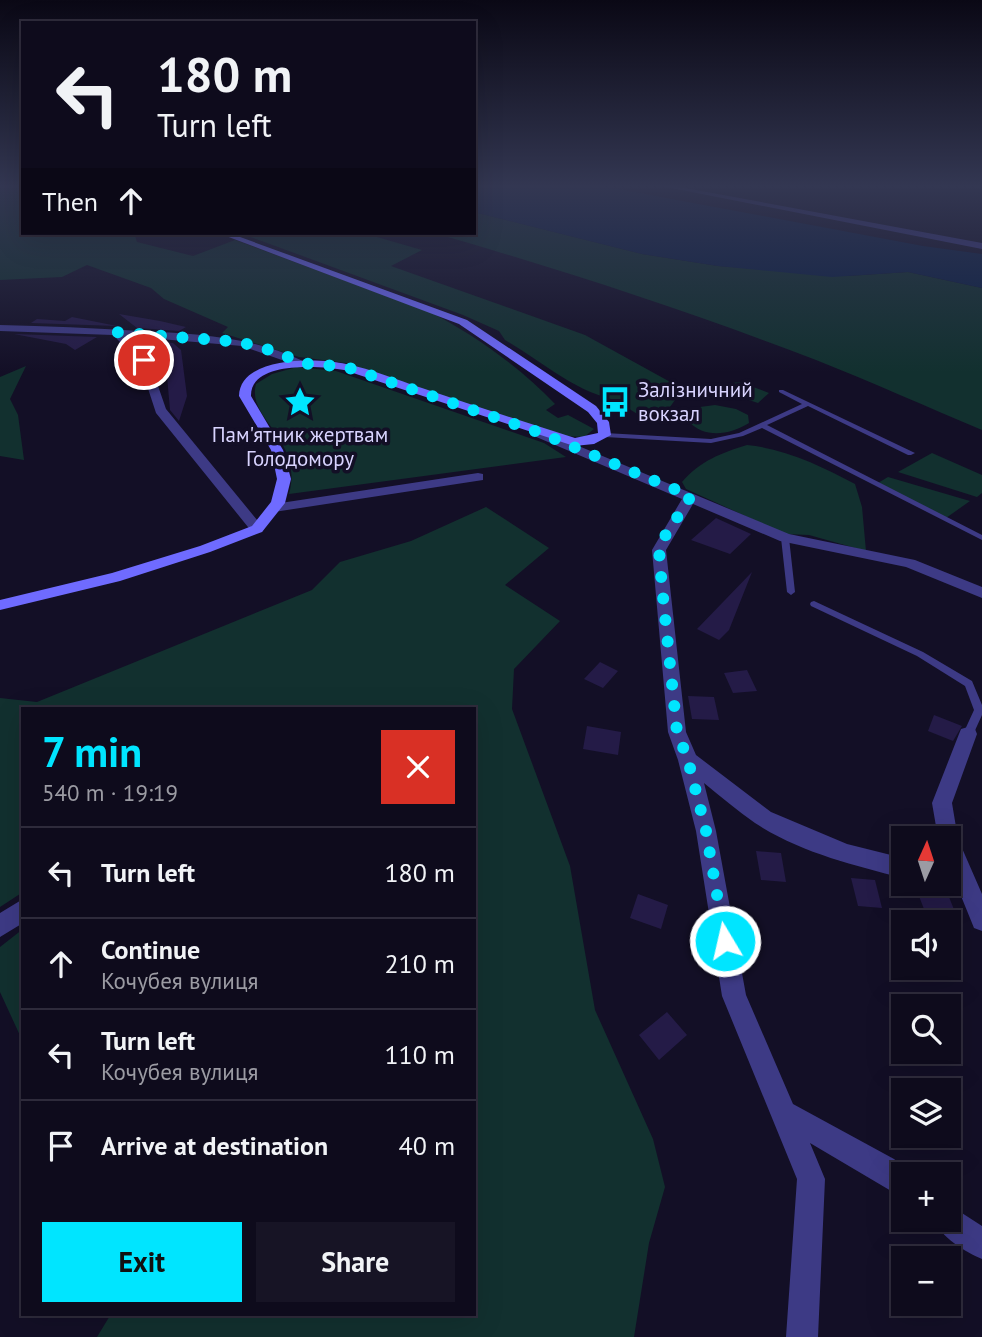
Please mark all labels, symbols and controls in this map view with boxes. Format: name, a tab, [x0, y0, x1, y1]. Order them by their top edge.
text: 180 m	[157, 42, 292, 106]
icon: left	[42, 49, 133, 140]
text: Turn left	[157, 104, 272, 146]
icon: ahead	[112, 182, 150, 220]
text: Then	[42, 185, 98, 218]
pin	[114, 330, 174, 390]
icon: arrive	[125, 341, 163, 379]
place label: Залізничний вокзал	[638, 376, 753, 427]
place icon: Пам'ятник жертвам Голодомору	[283, 385, 317, 419]
bus stop icon: Залізничний вокзал	[598, 385, 632, 419]
place label: Пам'ятник жертвам Голодомору	[212, 421, 388, 472]
text: 7 min	[42, 724, 142, 779]
button: close	[381, 730, 455, 804]
text: 540 m · 19:19	[42, 778, 178, 807]
north arrow	[891, 826, 961, 896]
map controls	[891, 826, 961, 1316]
icon: left	[42, 854, 80, 892]
text: Turn left	[101, 856, 195, 889]
text: 180 m	[384, 856, 455, 889]
position arrow	[688, 904, 762, 978]
button: sound	[891, 910, 961, 980]
text: Continue	[101, 933, 200, 966]
icon: ahead	[42, 945, 80, 983]
text: 210 m	[384, 947, 455, 980]
text: Кочубея вулиця	[101, 966, 258, 995]
button: search	[891, 994, 961, 1064]
text: Turn left	[101, 1024, 195, 1057]
icon: left	[42, 1036, 80, 1074]
text: 110 m	[384, 1038, 455, 1071]
text: Кочубея вулиця	[101, 1057, 258, 1086]
button: layers	[891, 1078, 961, 1148]
icon: arrive	[42, 1127, 80, 1165]
text: Arrive at destination	[101, 1129, 328, 1162]
text: 40 m	[399, 1129, 455, 1162]
button: +	[891, 1162, 961, 1232]
button: Exit	[42, 1222, 242, 1302]
button: Share	[256, 1222, 455, 1302]
button: −	[891, 1246, 961, 1316]

